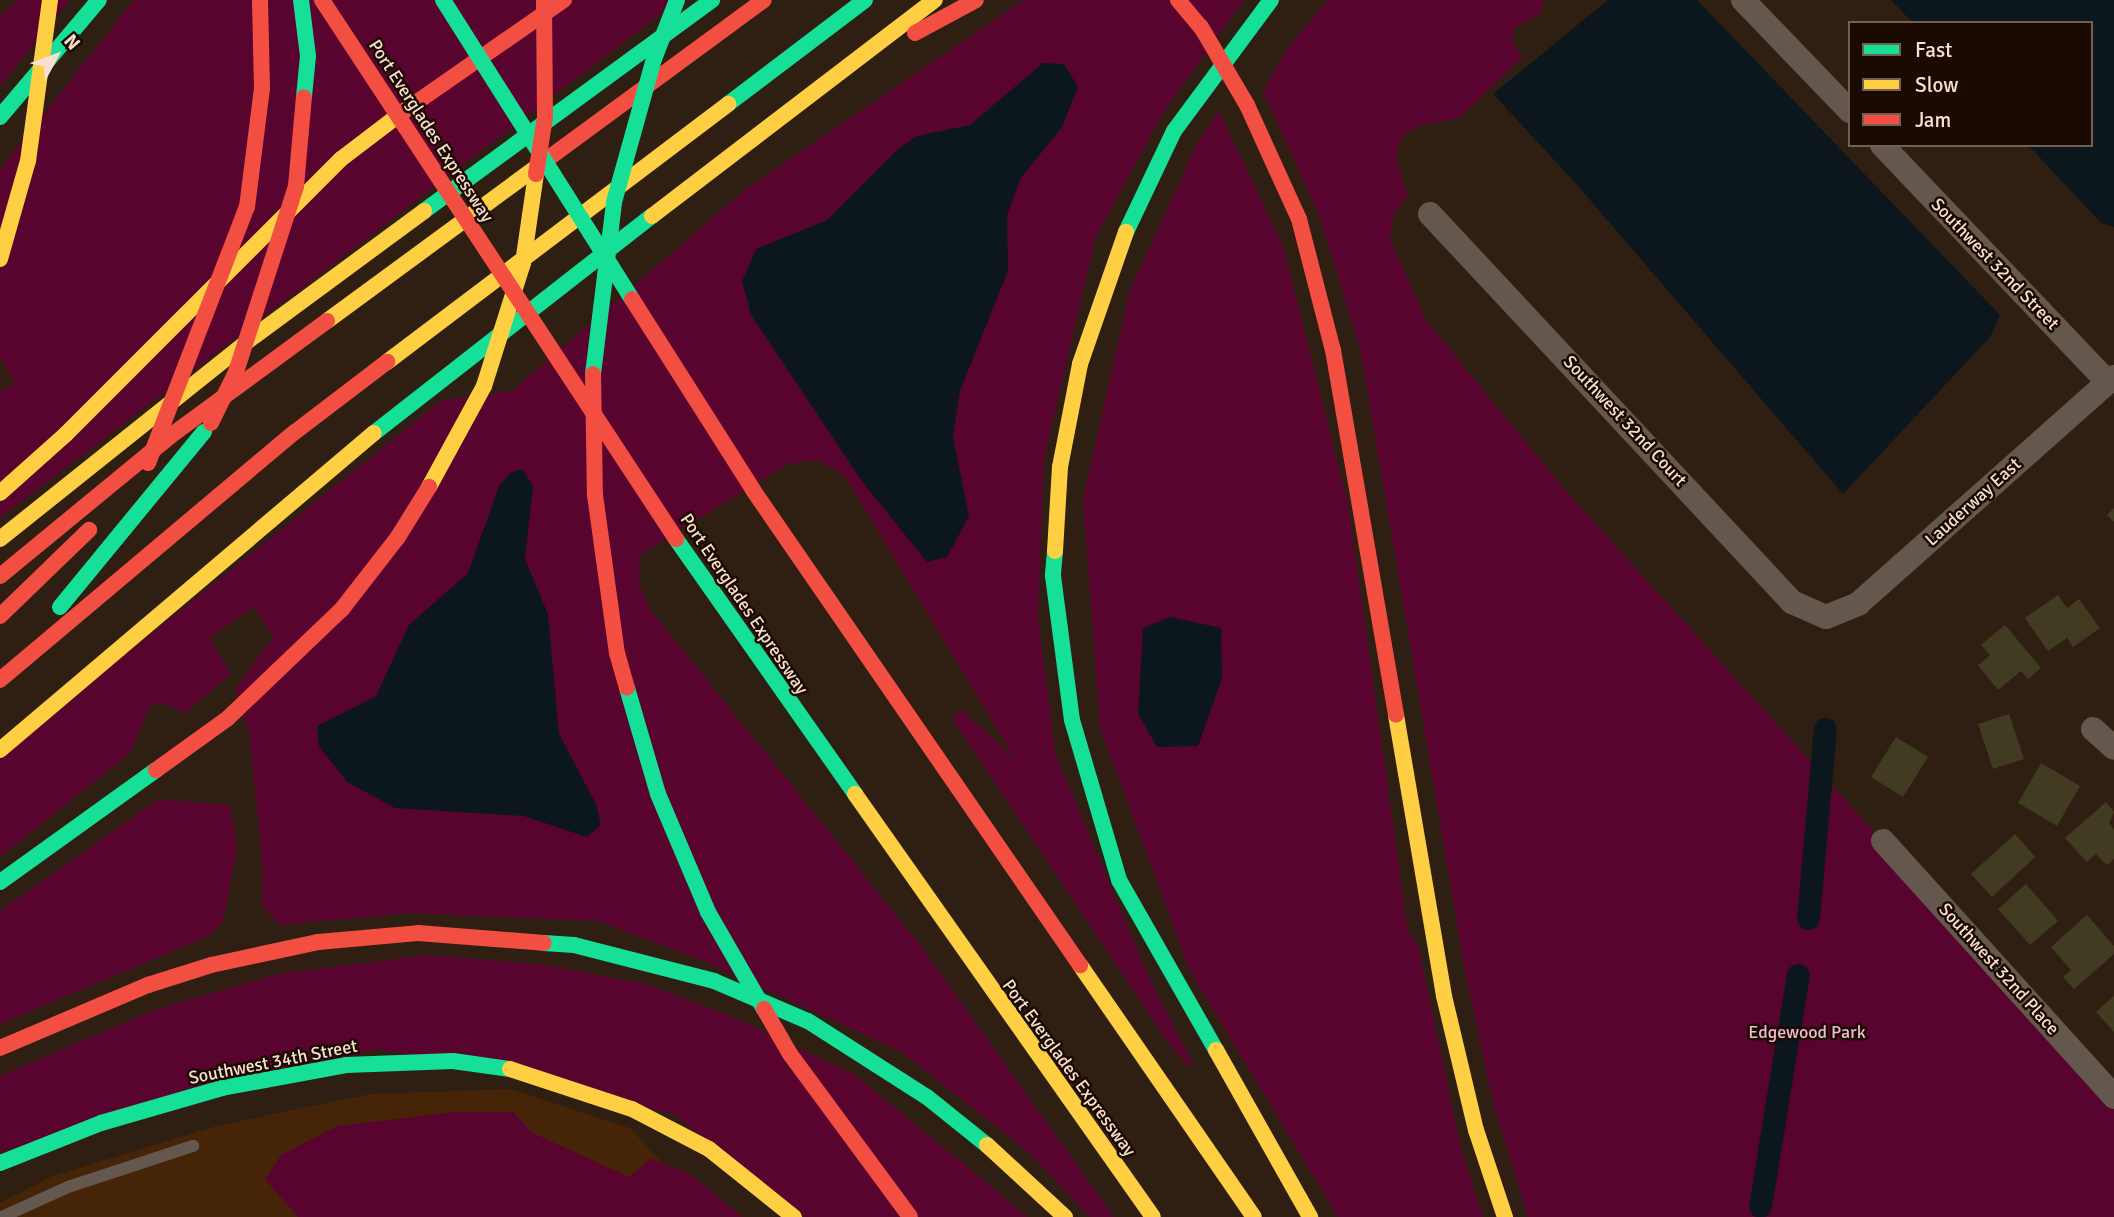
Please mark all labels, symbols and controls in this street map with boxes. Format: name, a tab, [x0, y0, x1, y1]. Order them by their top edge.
north arrow	[21, 21, 91, 91]
legend	[1848, 21, 2093, 147]
text: N	[58, 29, 85, 55]
street label: Port Everglades Expressway	[364, 36, 498, 226]
text: Fast	[1915, 37, 1952, 63]
text: Slow	[1915, 72, 1959, 98]
text: Jam	[1915, 107, 1951, 133]
street label: Southwest 32nd Street	[1927, 194, 2063, 334]
street label: Southwest 32nd Court	[1559, 351, 1691, 491]
street label: Lauderway East	[1921, 453, 2025, 551]
street label: Port Everglades Expressway	[675, 510, 813, 698]
street label: Southwest 32nd Place	[1934, 899, 2064, 1039]
street label: Port Everglades Expressway	[998, 975, 1140, 1161]
park label: Edgewood Park	[1748, 1021, 1866, 1043]
street label: Southwest 34th Street	[187, 1035, 359, 1089]

